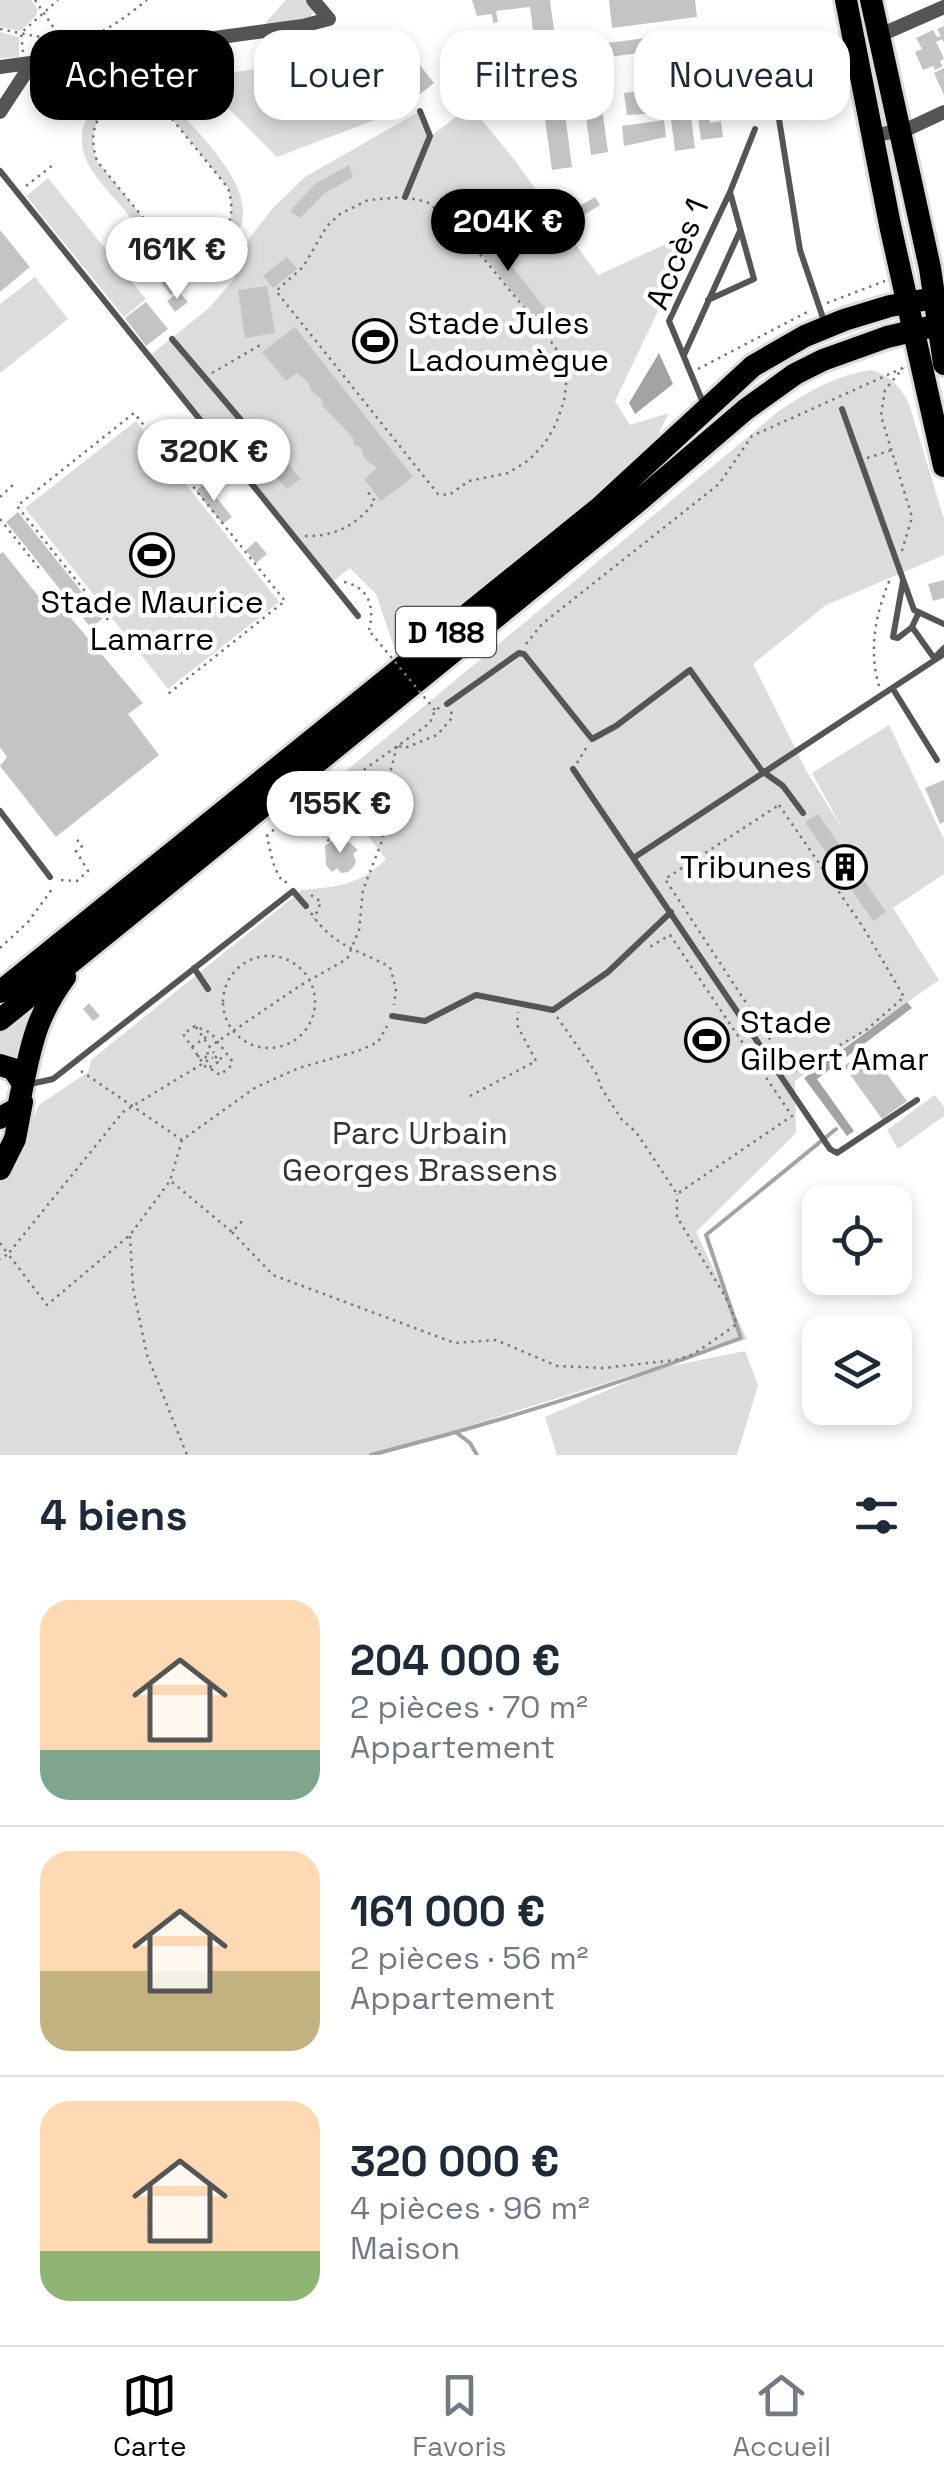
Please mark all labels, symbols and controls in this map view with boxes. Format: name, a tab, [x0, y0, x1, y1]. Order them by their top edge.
chip: Acheter	[30, 30, 234, 120]
chip: Louer	[254, 30, 420, 120]
chip: Filtres	[440, 30, 614, 120]
chip: Nouveau	[634, 30, 850, 120]
pin: 204K €	[427, 189, 589, 274]
street label: Accès 1	[637, 193, 717, 315]
text: 204K €	[453, 201, 563, 241]
pin: 161K €	[96, 217, 258, 302]
text: 161K €	[128, 229, 226, 269]
place label: Stade Jules Ladoumègue	[408, 303, 609, 380]
sports icon: Stade Jules Ladoumègue	[352, 318, 398, 364]
pin: 320K €	[133, 419, 295, 504]
text: 320K €	[159, 431, 269, 471]
sports icon: Stade Maurice Lamarre	[129, 532, 175, 578]
place label: Stade Maurice Lamarre	[40, 582, 264, 659]
road number: D 188	[396, 607, 496, 657]
pin: 155K €	[259, 771, 421, 856]
text: 155K €	[289, 783, 391, 823]
building icon: Tribunes	[822, 844, 868, 890]
place label: Tribunes	[680, 847, 812, 887]
place label: Stade Gilbert Amar	[740, 1002, 929, 1079]
sports icon: Stade Gilbert Amar	[684, 1017, 730, 1063]
park label: Parc Urbain Georges Brassens	[282, 1113, 558, 1190]
map controls	[802, 1185, 912, 1425]
button: locate	[802, 1185, 912, 1295]
button: layers	[802, 1315, 912, 1425]
icon: filters	[849, 1488, 904, 1543]
text: 4 biens	[40, 1489, 187, 1542]
text: 204 000 €	[350, 1634, 560, 1687]
icon: home	[120, 1640, 240, 1760]
text: 2 pièces · 70 m²	[350, 1687, 588, 1727]
text: Appartement	[350, 1727, 555, 1767]
text: 161 000 €	[350, 1885, 545, 1938]
icon: home	[120, 1891, 240, 2011]
text: 2 pièces · 56 m²	[350, 1938, 589, 1978]
text: Appartement	[350, 1978, 555, 2018]
text: 320 000 €	[350, 2135, 559, 2188]
icon: home	[120, 2141, 240, 2261]
text: 4 pièces · 96 m²	[350, 2188, 590, 2228]
text: Maison	[350, 2228, 460, 2268]
tab: Carte	[113, 2368, 187, 2464]
tab: Favoris	[412, 2368, 507, 2464]
tab: Accueil	[732, 2368, 831, 2464]

